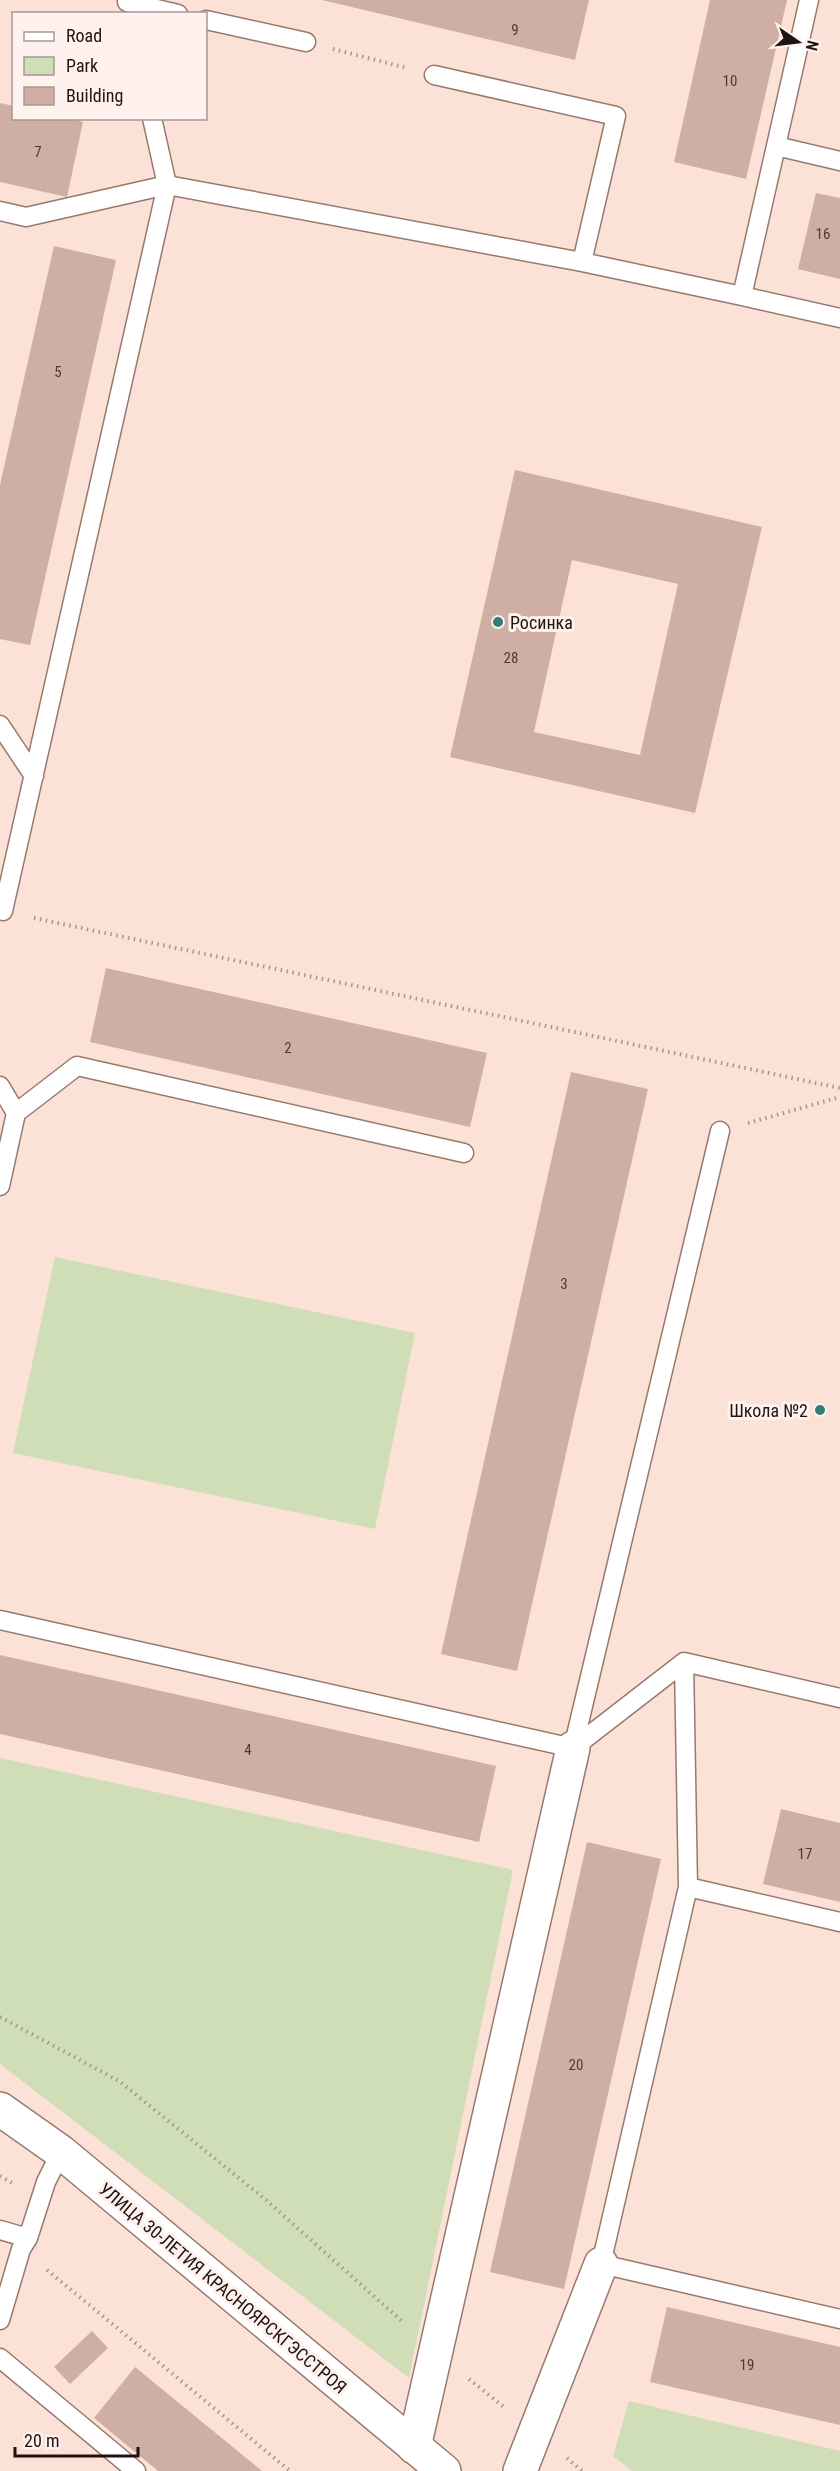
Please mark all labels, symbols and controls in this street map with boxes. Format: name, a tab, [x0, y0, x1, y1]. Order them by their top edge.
legend	[12, 12, 207, 120]
north arrow	[768, 12, 828, 72]
house number: 9	[511, 21, 519, 39]
text: Road	[66, 25, 102, 46]
text: N	[802, 38, 822, 53]
text: Park	[66, 55, 98, 76]
house number: 10	[723, 72, 737, 90]
text: Building	[66, 85, 123, 106]
house number: 7	[34, 143, 42, 161]
house number: 16	[816, 225, 830, 243]
house number: 5	[54, 363, 62, 381]
place label: Росинка	[510, 612, 573, 633]
marker: Росинка	[491, 615, 505, 629]
house number: 28	[504, 649, 518, 667]
house number: 2	[284, 1039, 292, 1057]
house number: 3	[560, 1275, 568, 1293]
place label: Школа №2	[729, 1400, 808, 1421]
marker: Школа №2	[813, 1403, 827, 1417]
house number: 4	[244, 1741, 252, 1759]
house number: 17	[798, 1845, 812, 1863]
house number: 20	[569, 2056, 583, 2074]
street label: УЛИЦА 30-ЛЕТИЯ КРАСНОЯРСКГЭССТРОЯ	[95, 2178, 351, 2398]
house number: 19	[740, 2356, 754, 2374]
scale bar	[15, 2420, 138, 2458]
text: 20 m	[24, 2430, 59, 2451]

